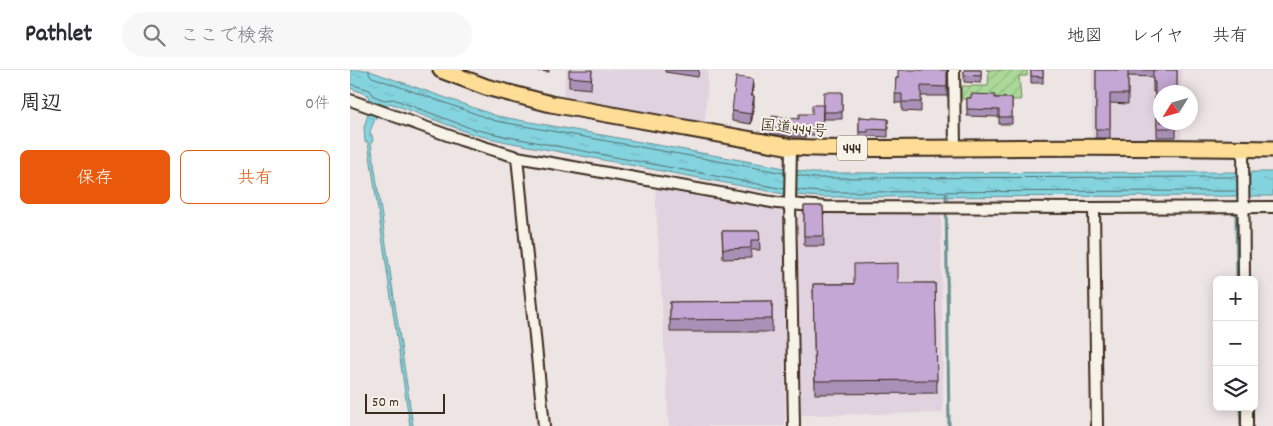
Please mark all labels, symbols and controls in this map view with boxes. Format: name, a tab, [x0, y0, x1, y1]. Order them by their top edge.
search box	[122, 12, 472, 57]
text: Pathlet	[25, 18, 92, 52]
icon: search	[140, 21, 168, 49]
text: ここで検索	[180, 24, 275, 51]
text: 地図	[1067, 25, 1103, 50]
text: レイヤ	[1131, 25, 1184, 50]
text: 共有	[1212, 25, 1248, 50]
north arrow	[1153, 85, 1198, 130]
text: 周辺	[20, 90, 62, 120]
text: 0件	[305, 93, 330, 116]
street label: 国道444号	[759, 114, 829, 144]
road number: 444	[837, 136, 867, 160]
button: 保存	[20, 150, 170, 204]
button: 共有	[180, 150, 330, 204]
map controls	[1213, 276, 1258, 411]
button: +	[1213, 276, 1258, 321]
button: −	[1213, 321, 1258, 366]
button: layers	[1213, 366, 1258, 411]
scale bar	[365, 391, 445, 414]
text: 50 m	[372, 393, 399, 413]

